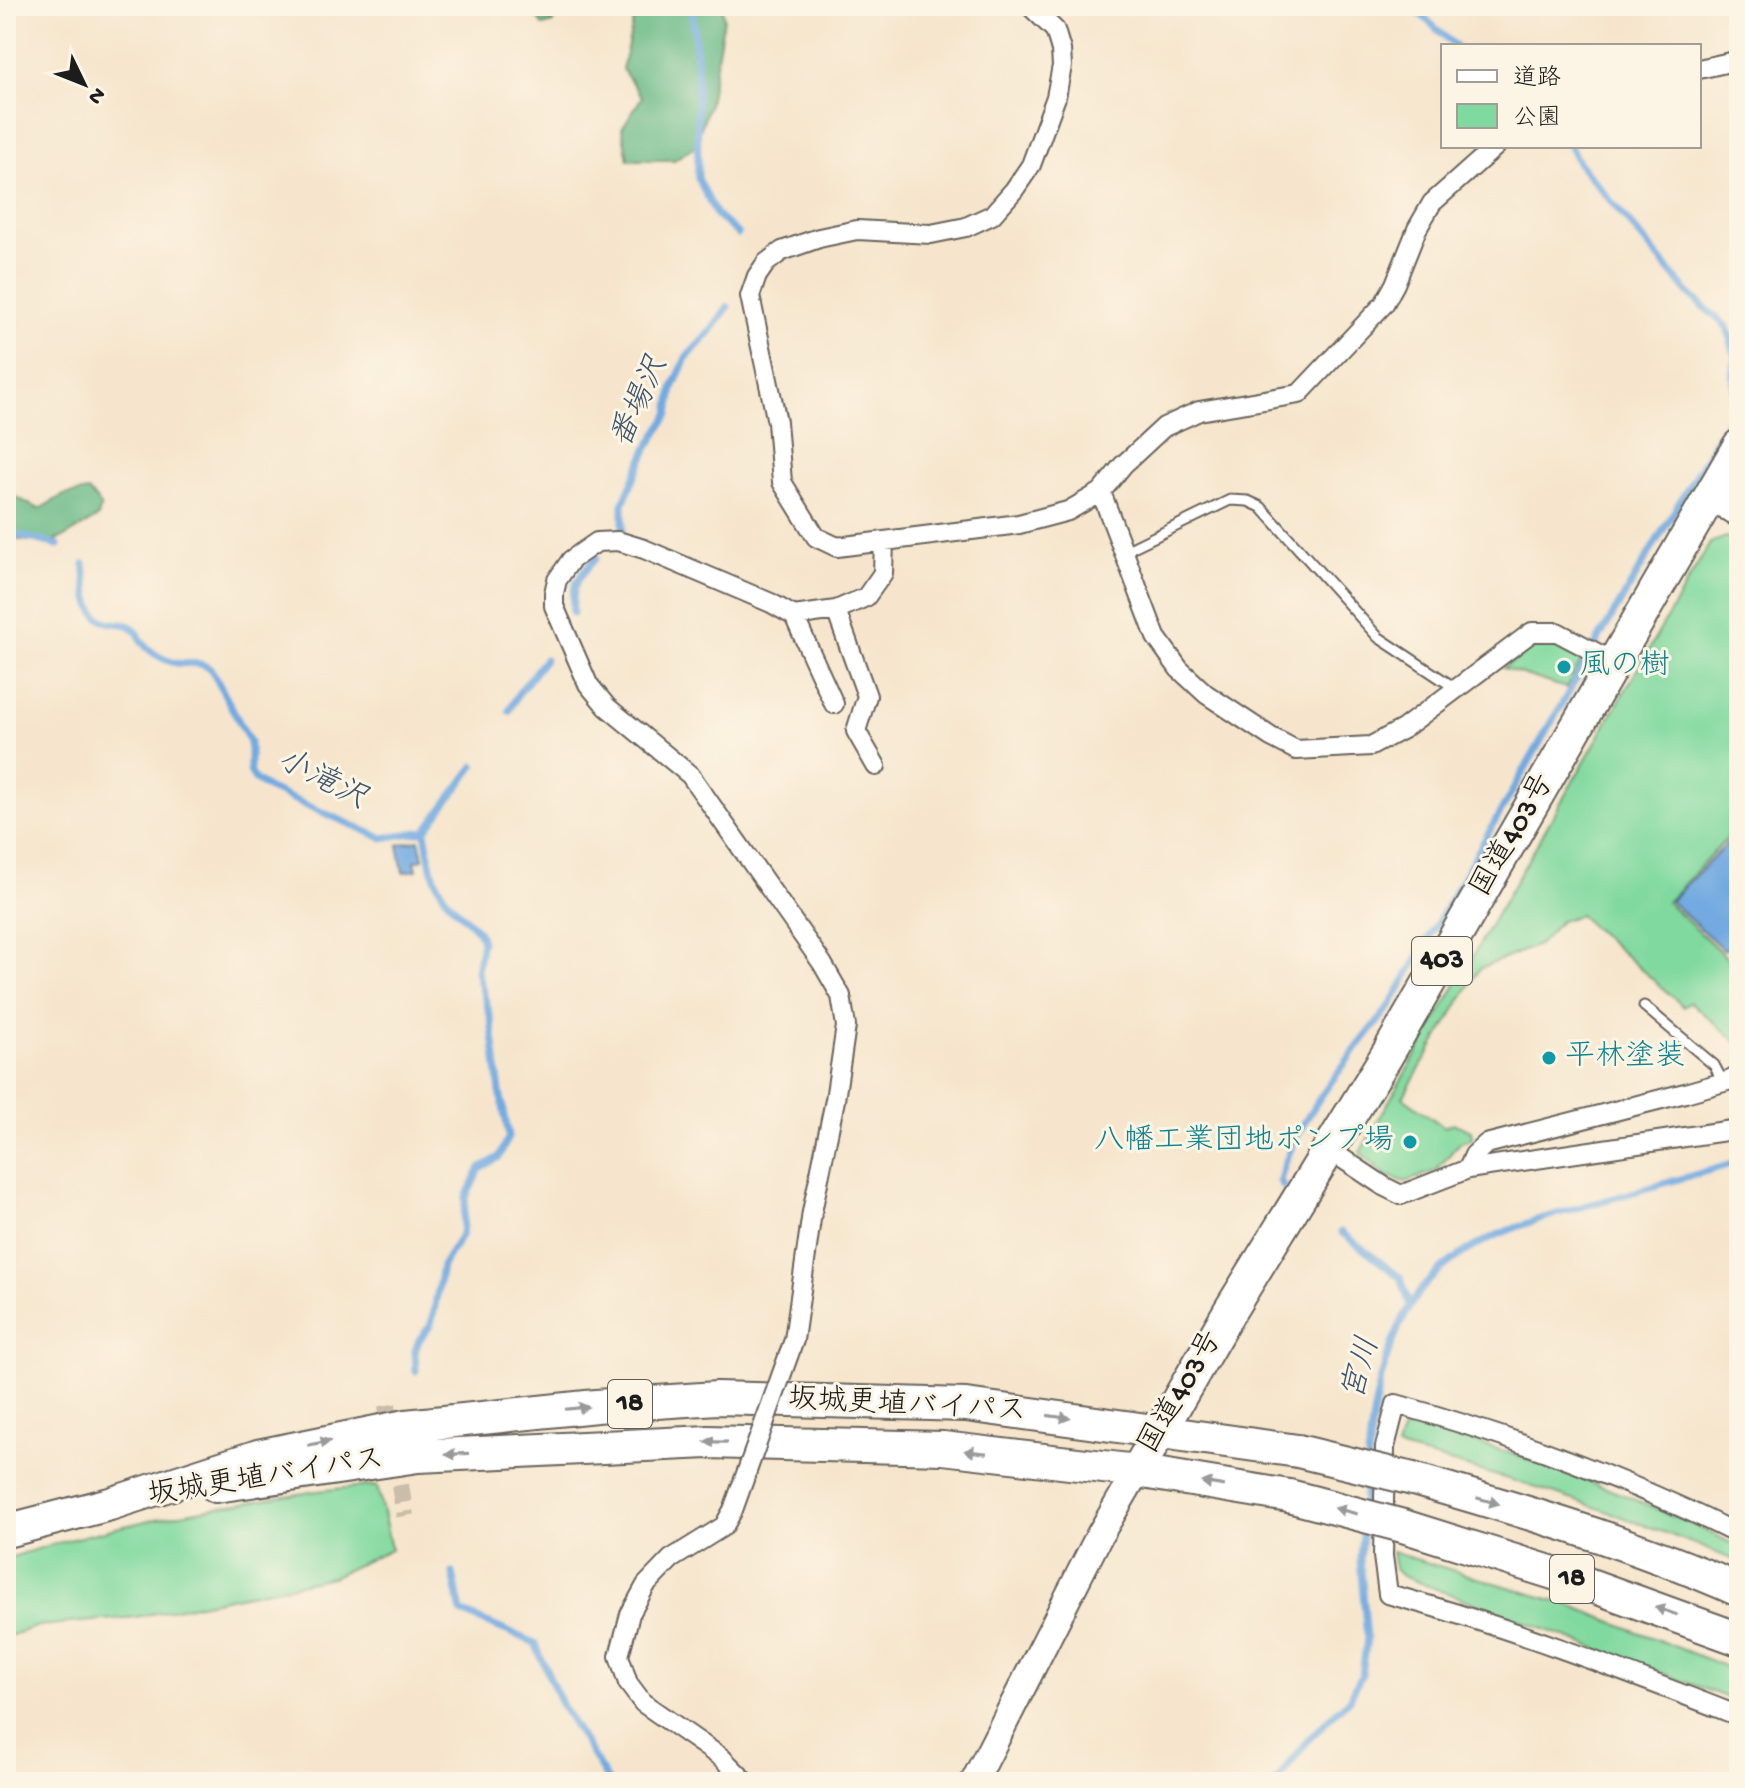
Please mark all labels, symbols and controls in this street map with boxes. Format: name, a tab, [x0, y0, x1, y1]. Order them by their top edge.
north arrow	[44, 44, 124, 124]
legend	[1441, 44, 1701, 148]
text: 道路	[1513, 64, 1561, 94]
text: N	[81, 81, 110, 109]
text: 公園	[1513, 105, 1561, 134]
water label: 番場沢	[603, 350, 678, 455]
place label: 風の樹	[1580, 649, 1670, 685]
marker: 風の樹	[1555, 658, 1573, 676]
water label: 小滝沢	[270, 740, 374, 820]
street label: 国道403号	[1464, 768, 1563, 904]
road number: 403	[1412, 937, 1472, 985]
place label: 平林塗装	[1565, 1039, 1685, 1076]
marker: 平林塗装	[1540, 1049, 1558, 1067]
place label: 八幡工業団地ポンプ場	[1094, 1124, 1394, 1160]
marker: 八幡工業団地ポンプ場	[1401, 1133, 1419, 1151]
street label: 国道403号	[1132, 1325, 1231, 1461]
water label: 宮川	[1335, 1333, 1390, 1405]
road number: 18	[608, 1380, 652, 1428]
street label: 坂城更埴バイパス	[787, 1382, 1028, 1431]
one-way arrow	[565, 1402, 590, 1415]
one-way arrow	[1047, 1411, 1072, 1424]
one-way arrow	[307, 1436, 332, 1449]
one-way arrow	[703, 1436, 728, 1448]
street label: 坂城更埴バイパス	[145, 1442, 387, 1515]
one-way arrow	[963, 1446, 988, 1459]
one-way arrow	[444, 1447, 469, 1460]
one-way arrow	[1200, 1477, 1225, 1490]
one-way arrow	[1476, 1495, 1500, 1508]
one-way arrow	[1334, 1505, 1359, 1517]
road number: 18	[1550, 1555, 1594, 1603]
one-way arrow	[1654, 1605, 1678, 1617]

